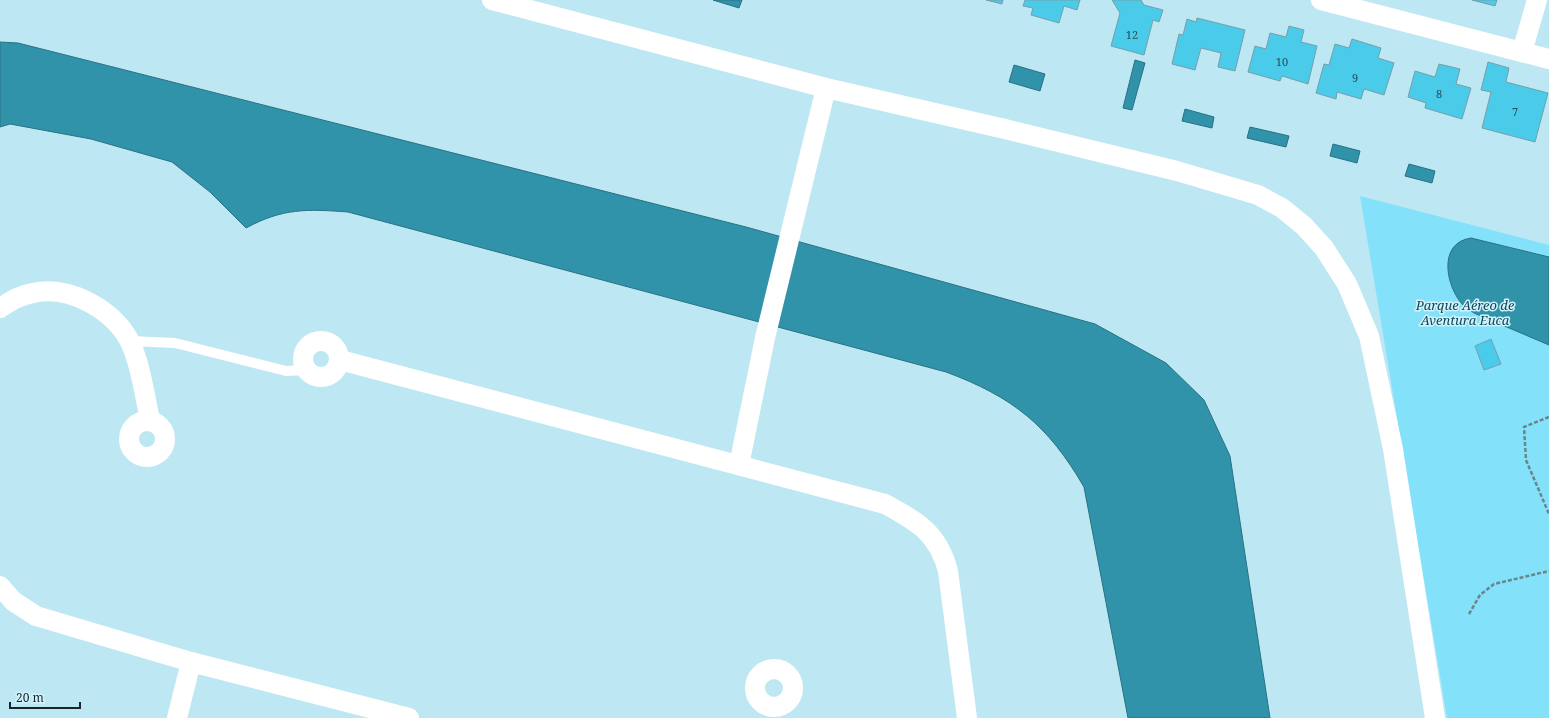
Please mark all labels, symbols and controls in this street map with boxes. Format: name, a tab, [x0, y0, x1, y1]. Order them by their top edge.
house number: 12	[1126, 27, 1138, 42]
house number: 10	[1276, 54, 1288, 69]
house number: 9	[1352, 70, 1358, 85]
house number: 8	[1436, 86, 1442, 101]
house number: 7	[1512, 104, 1518, 119]
park label: Parque Aéreo de Aventura Euca	[1415, 296, 1515, 329]
scale bar	[10, 684, 80, 710]
text: 20 m	[16, 689, 44, 706]

